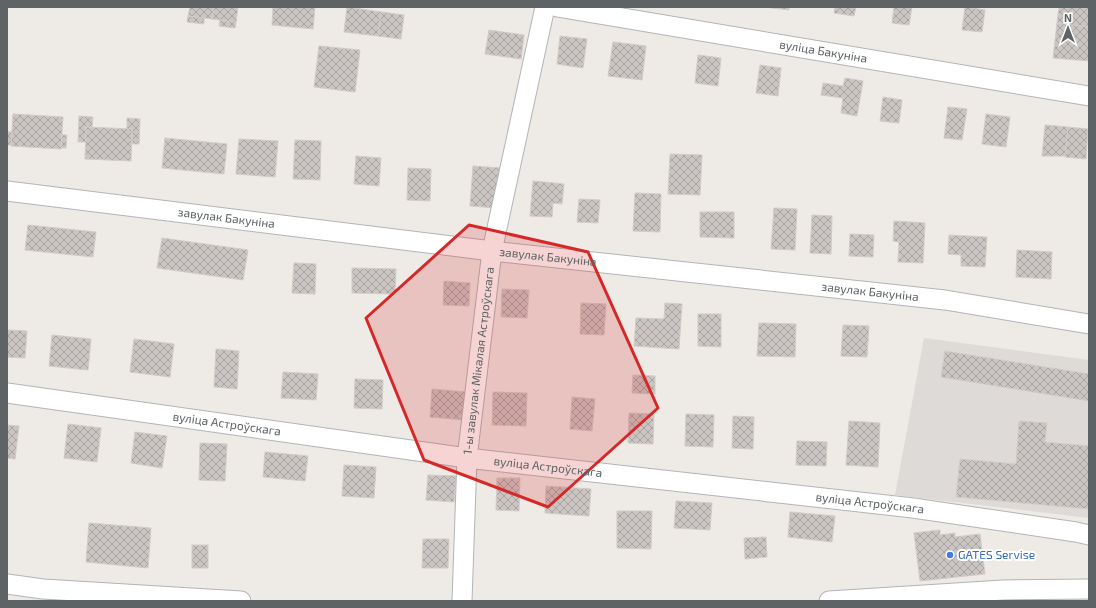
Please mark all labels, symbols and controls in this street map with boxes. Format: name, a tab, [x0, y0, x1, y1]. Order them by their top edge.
north arrow	[1048, 8, 1088, 48]
text: N	[1064, 11, 1072, 24]
street label: вуліца Бакуніна	[778, 36, 869, 65]
street label: завулак Бакуніна	[177, 204, 276, 230]
street label: завулак Бакуніна	[499, 244, 598, 268]
street label: 1-ы завулак Мікалая Астроўскага	[459, 266, 496, 455]
street label: завулак Бакуніна	[821, 279, 920, 303]
street label: вуліца Астроўскага	[172, 408, 282, 438]
street label: вуліца Астроўскага	[493, 453, 603, 479]
street label: вуліца Астроўскага	[815, 489, 925, 516]
place label: GATES Servise	[958, 547, 1035, 561]
marker: GATES Servise	[945, 550, 955, 560]

